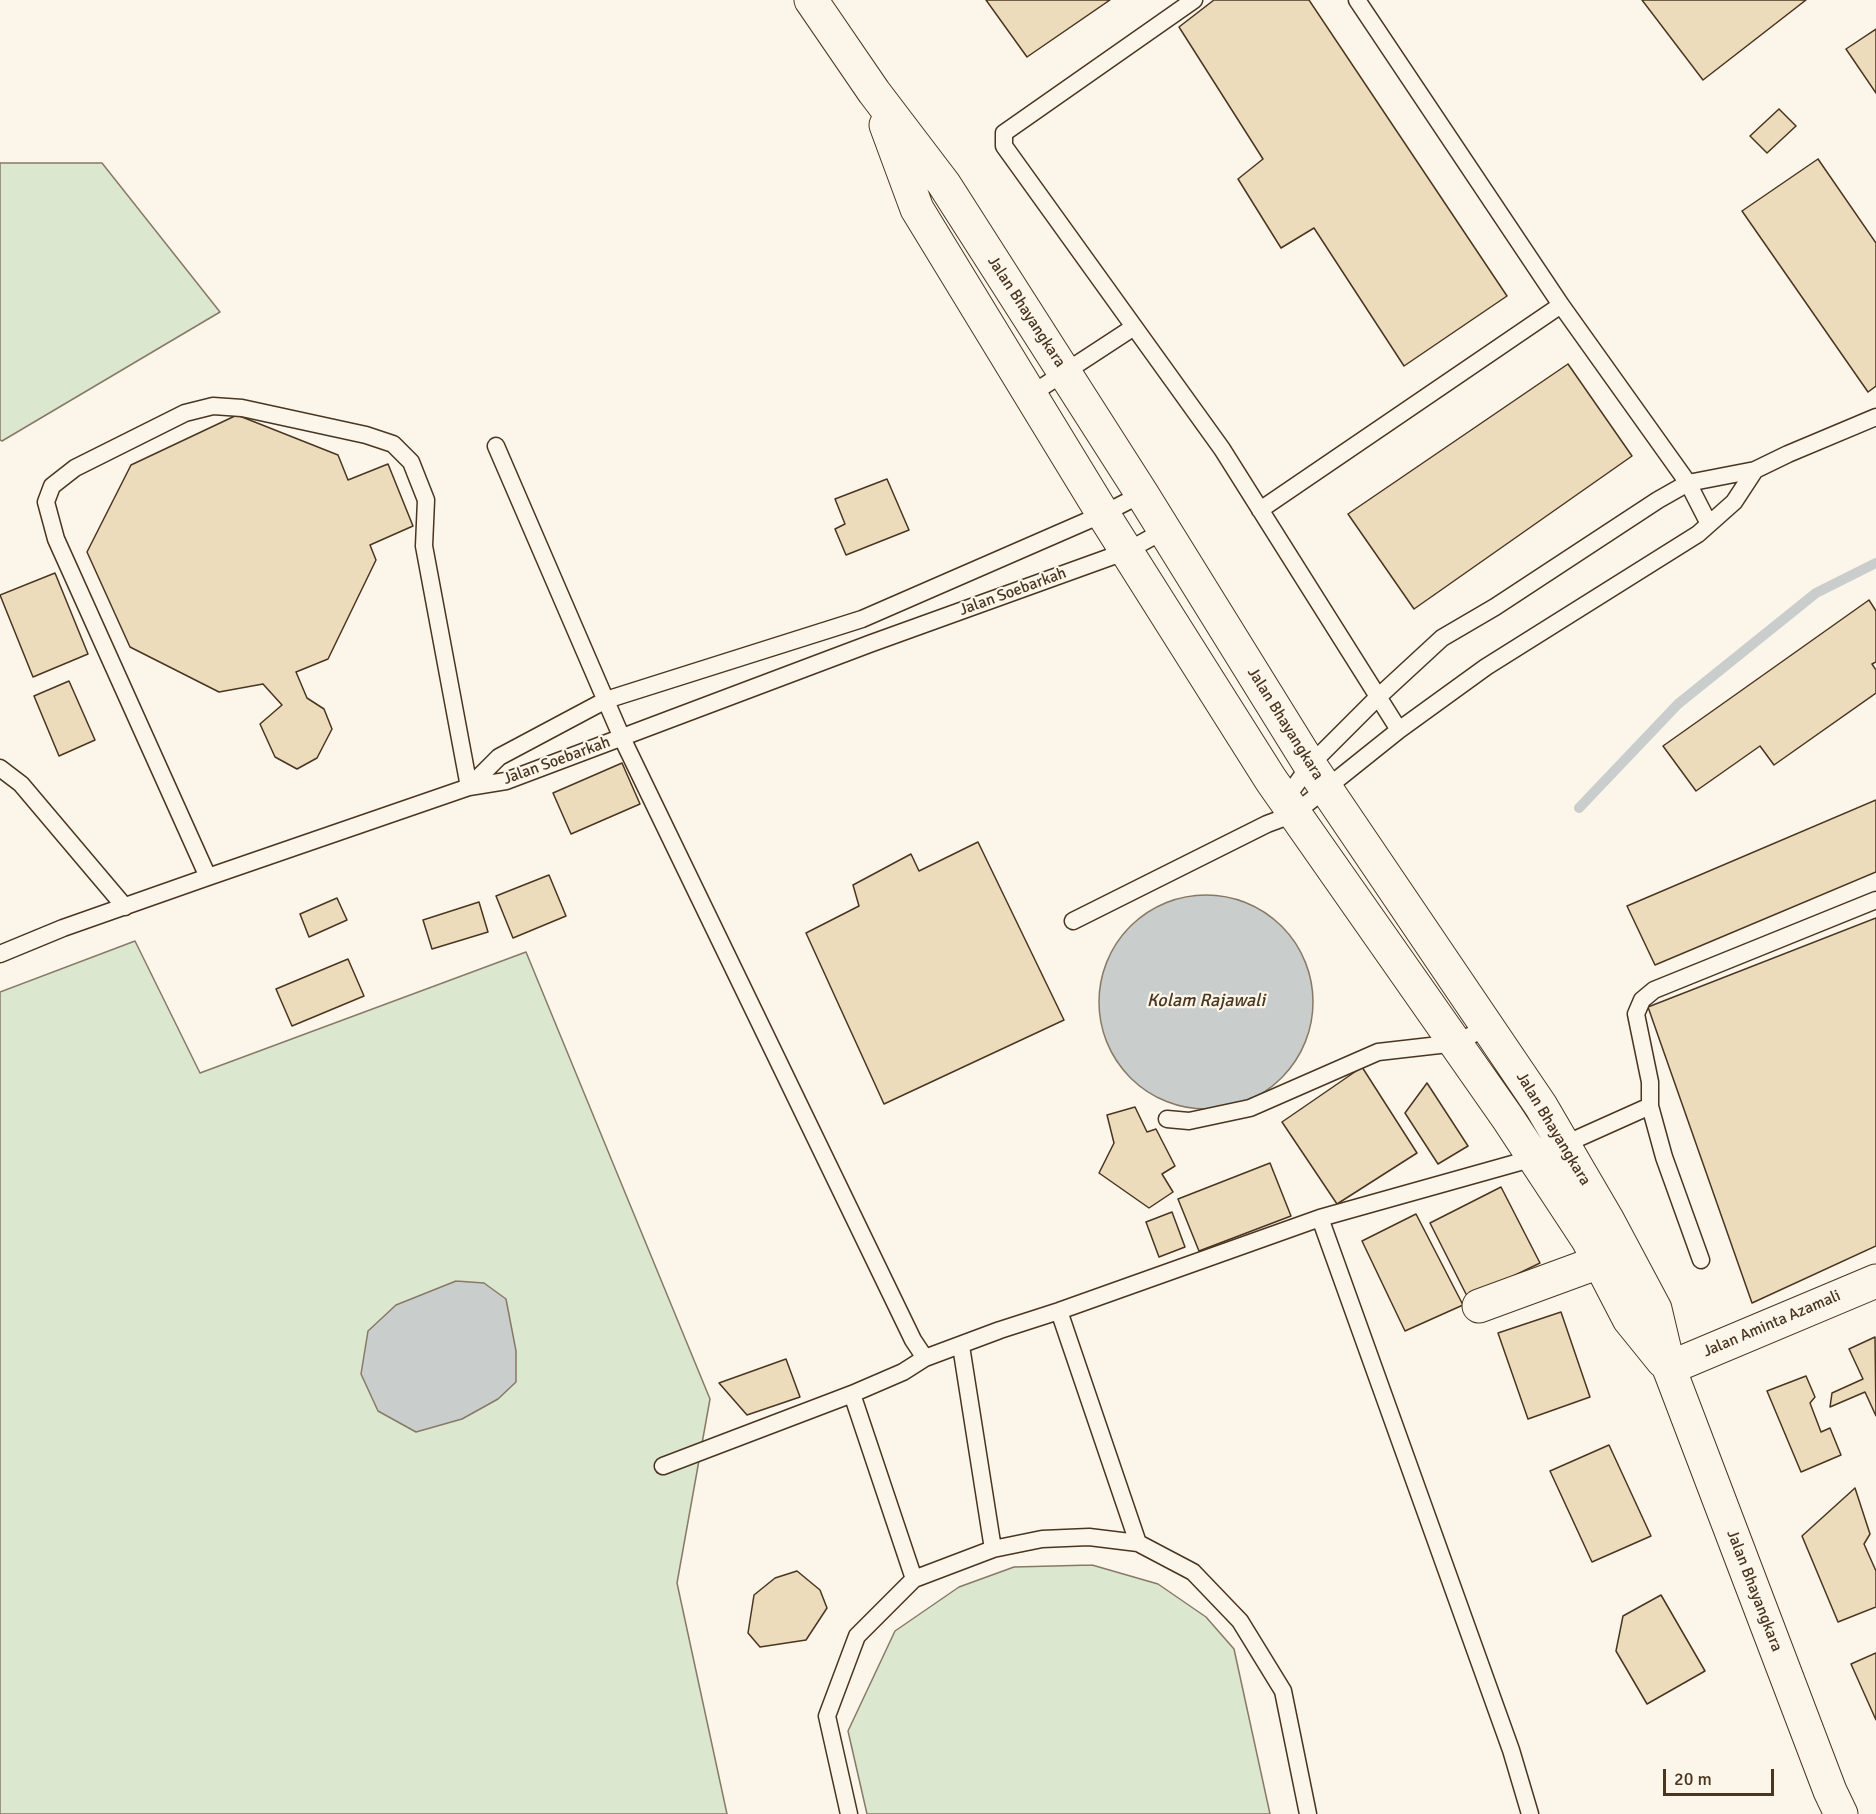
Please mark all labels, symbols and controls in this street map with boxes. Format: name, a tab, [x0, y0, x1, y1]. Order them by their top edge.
street label: Jalan Bhayangkara	[983, 253, 1069, 371]
street label: Jalan Soebarkah	[957, 564, 1069, 620]
street label: Jalan Bhayangkara	[1243, 664, 1327, 784]
street label: Jalan Soebarkah	[501, 733, 613, 789]
water label: Kolam Rajawali	[1147, 990, 1265, 1012]
street label: Jalan Bhayangkara	[1512, 1069, 1594, 1189]
street label: Jalan Aminta Azamali	[1700, 1286, 1844, 1362]
street label: Jalan Bhayangkara	[1722, 1527, 1786, 1655]
scale bar	[1666, 1757, 1777, 1795]
text: 20 m	[1674, 1768, 1712, 1790]

